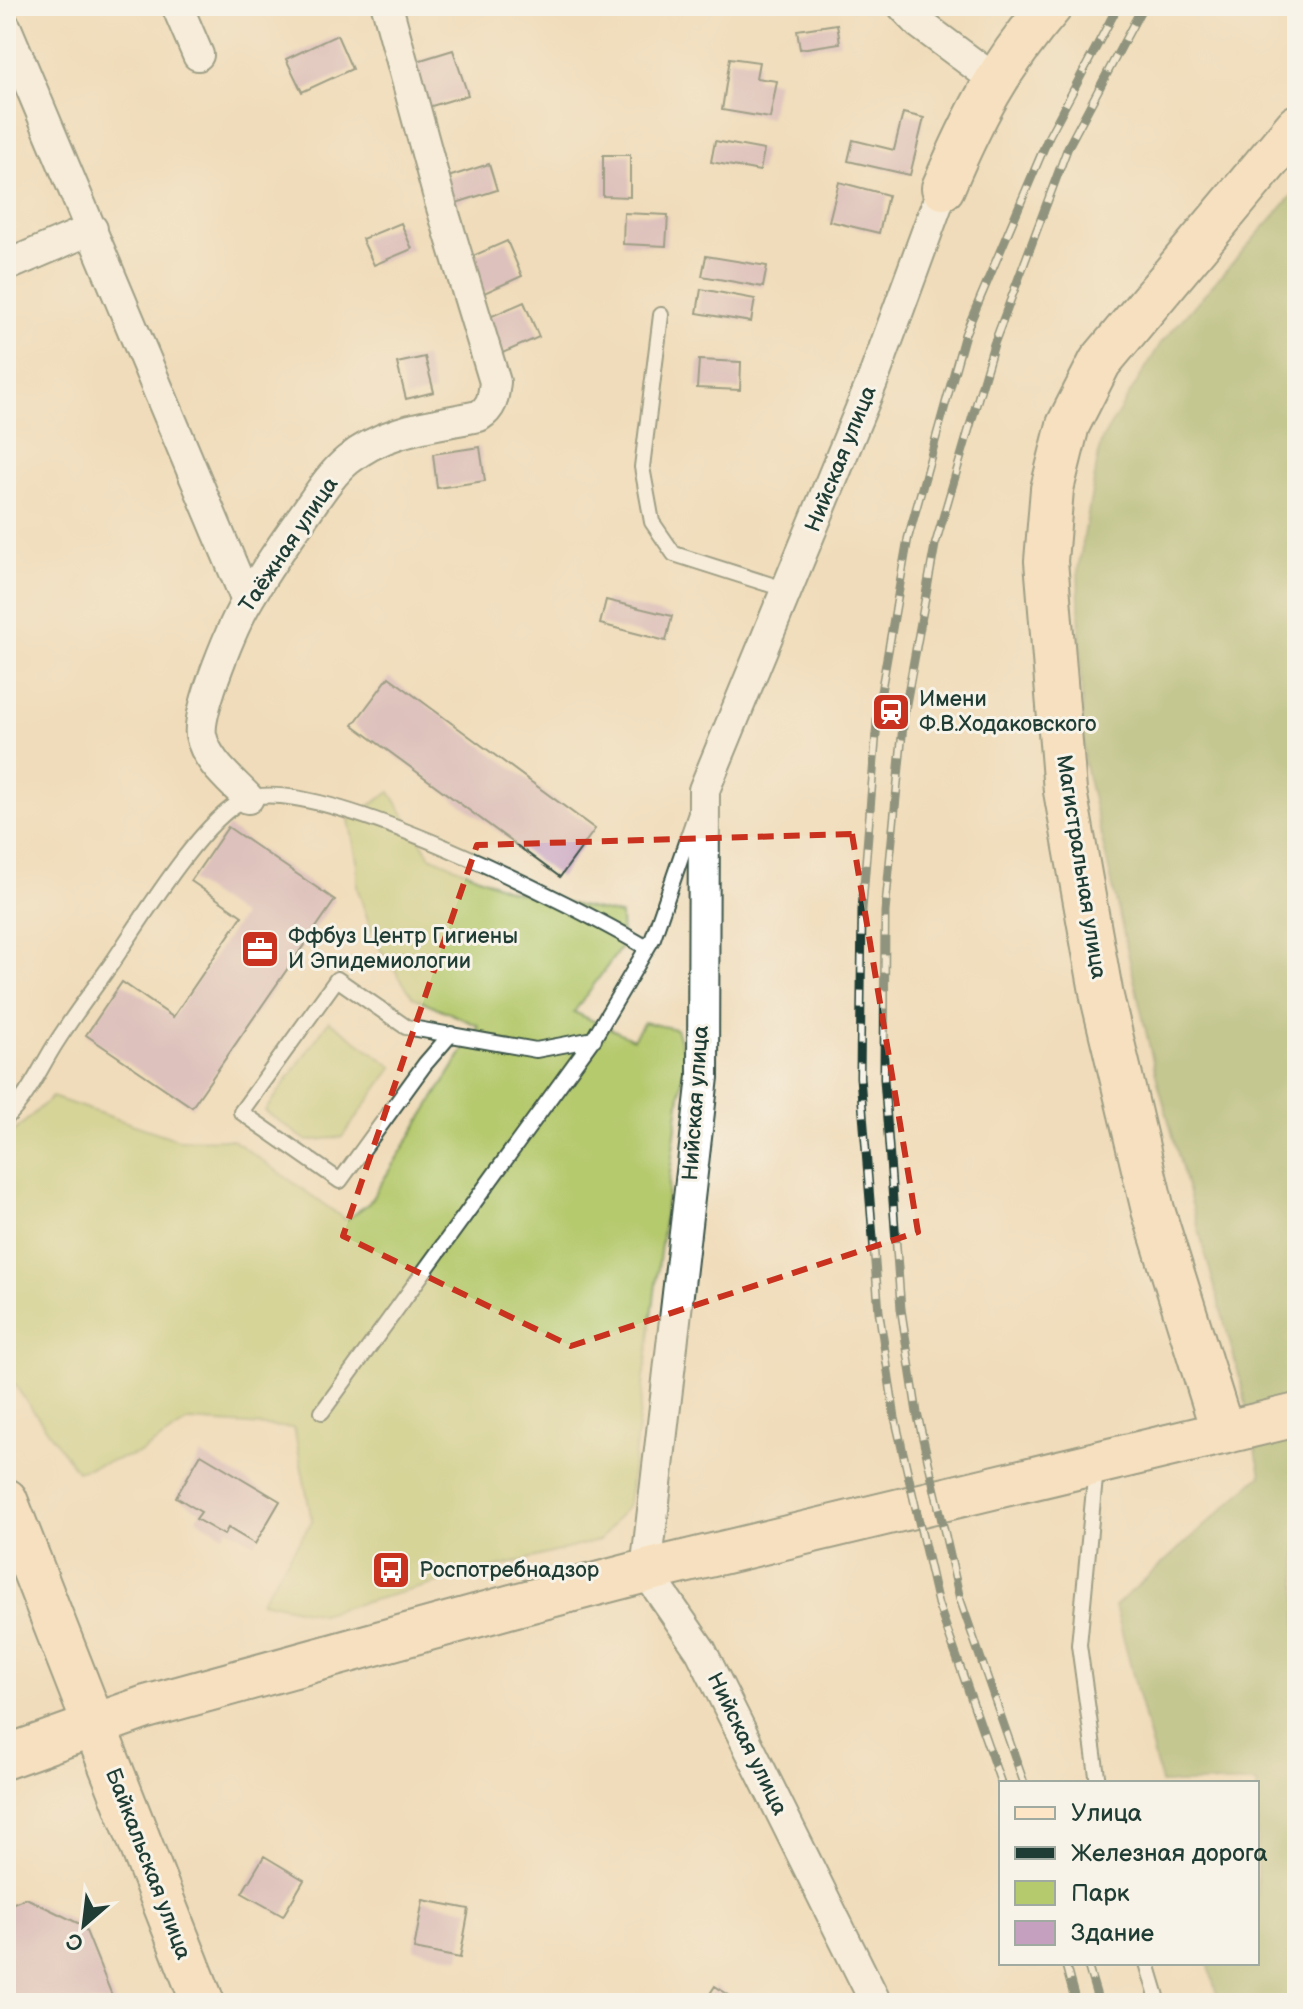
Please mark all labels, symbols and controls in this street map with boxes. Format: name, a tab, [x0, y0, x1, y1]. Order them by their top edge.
street label: Нийская улица	[799, 382, 883, 536]
street label: Таёжная улица	[234, 472, 344, 618]
place label: Имени Ф.В.Ходаковского	[919, 686, 1097, 738]
station icon: Имени Ф.В.Ходаковского	[870, 691, 912, 733]
street label: Магистральная улица	[1050, 753, 1112, 981]
place label: Ффбуз Центр Гигиены И Эпидемиологии	[288, 923, 518, 975]
office icon: Ффбуз Центр Гигиены И Эпидемиологии	[239, 928, 281, 970]
street label: Нийская улица	[677, 1025, 715, 1181]
bus stop icon: Роспотребнадзор	[370, 1549, 412, 1591]
place label: Роспотребнадзор	[419, 1557, 600, 1584]
street label: Нийская улица	[701, 1668, 793, 1820]
street label: Байкальская улица	[99, 1765, 197, 1963]
legend	[999, 1781, 1259, 1965]
text: Улица	[1071, 1799, 1142, 1828]
text: Железная дорога	[1071, 1839, 1268, 1868]
text: Парк	[1071, 1879, 1130, 1908]
north arrow	[44, 1885, 124, 1965]
text: Здание	[1071, 1919, 1154, 1948]
text: С	[62, 1926, 88, 1957]

